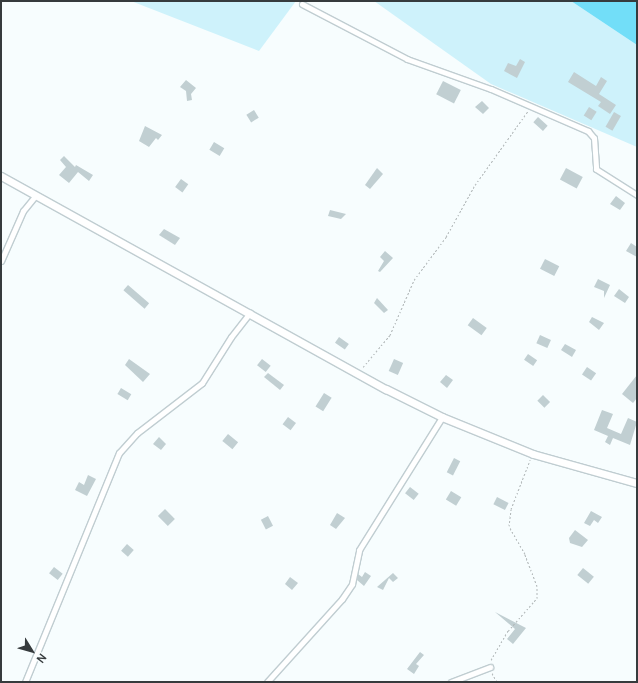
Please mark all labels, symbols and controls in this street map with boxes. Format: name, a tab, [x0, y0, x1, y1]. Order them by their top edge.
north arrow	[12, 631, 52, 671]
text: N	[34, 651, 50, 666]

